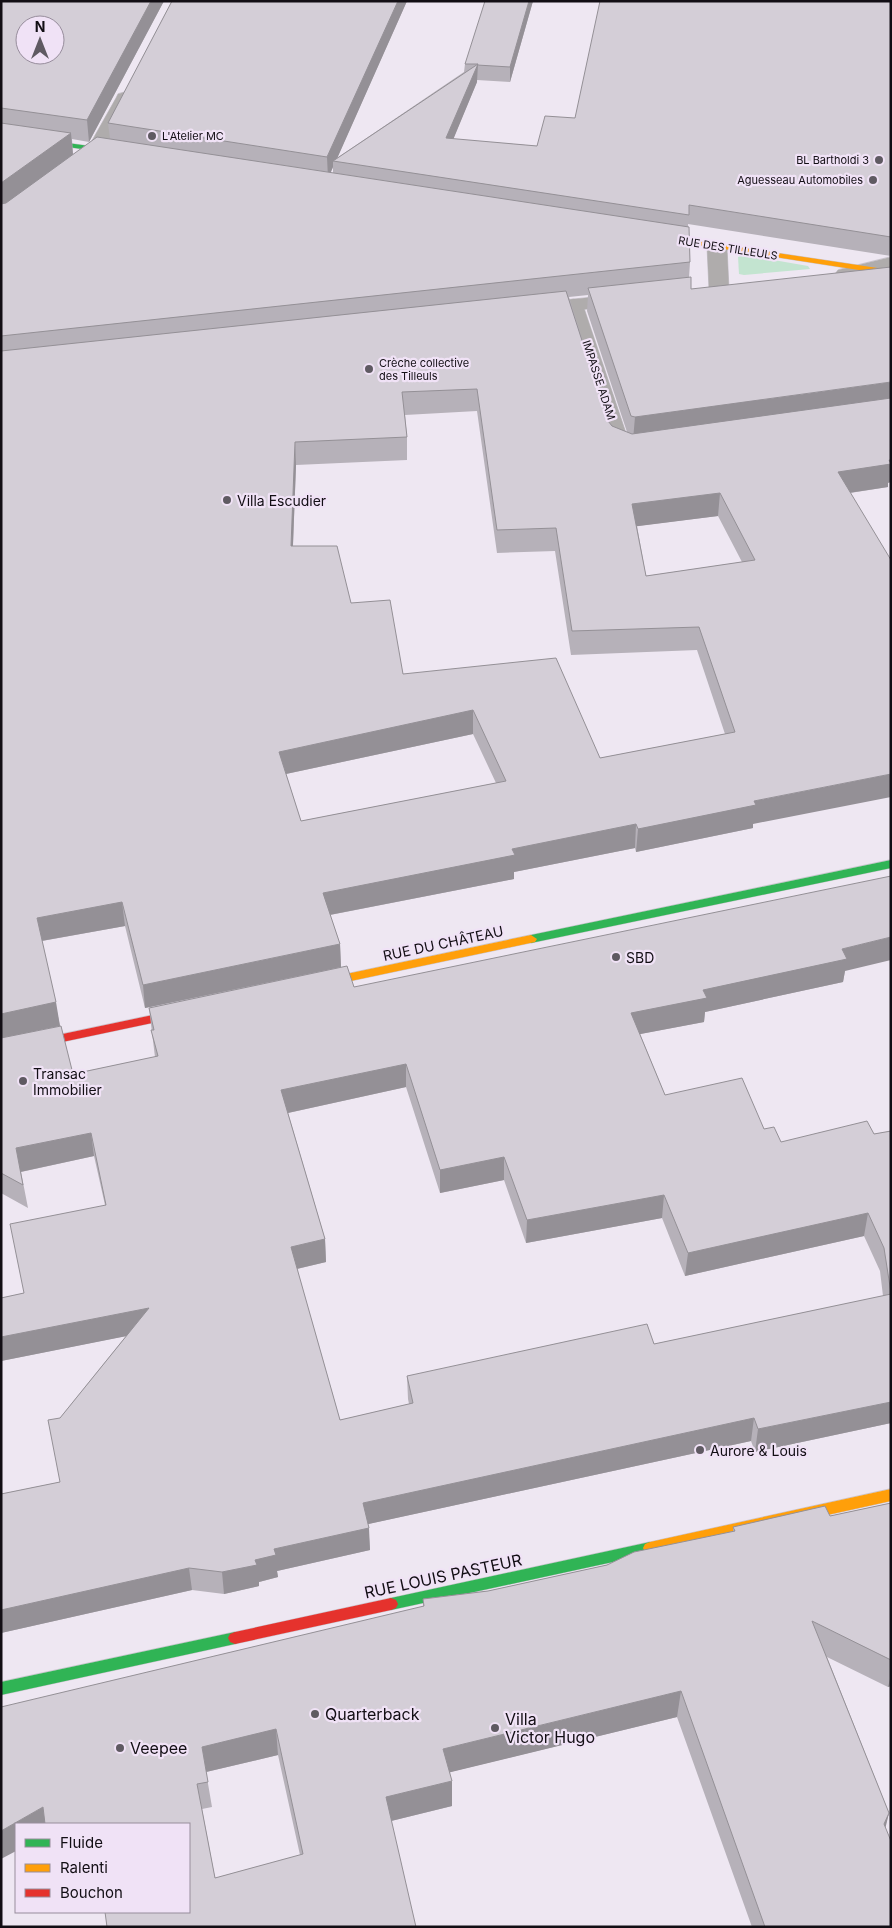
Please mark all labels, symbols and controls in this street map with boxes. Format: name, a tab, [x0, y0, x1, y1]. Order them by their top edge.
north arrow	[15, 15, 65, 65]
text: N	[35, 18, 45, 35]
place label: L'Atelier MC	[162, 129, 224, 143]
marker: L'Atelier MC	[146, 130, 158, 142]
place label: BL Bartholdi 3	[796, 153, 869, 167]
marker: BL Bartholdi 3	[873, 154, 885, 166]
place label: Aguesseau Automobiles	[737, 173, 863, 187]
marker: Aguesseau Automobiles	[867, 174, 879, 186]
street label: RUE DES TILLEULS	[677, 233, 779, 263]
street label: IMPASSE ADAM	[579, 338, 619, 422]
place label: Crèche collective des Tilleuls	[379, 356, 469, 383]
marker: Crèche collective des Tilleuls	[363, 363, 375, 375]
place label: Villa Escudier	[237, 492, 326, 509]
marker: Villa Escudier	[221, 494, 233, 506]
street label: RUE DU CHÂTEAU	[381, 922, 505, 964]
place label: SBD	[626, 949, 654, 966]
marker: SBD	[610, 951, 622, 963]
place label: Transac Immobilier	[33, 1065, 102, 1098]
marker: Transac Immobilier	[17, 1075, 29, 1087]
place label: Aurore & Louis	[710, 1442, 807, 1459]
marker: Aurore & Louis	[694, 1444, 706, 1456]
street label: RUE LOUIS PASTEUR	[362, 1550, 524, 1602]
place label: Quarterback	[325, 1704, 420, 1724]
marker: Quarterback	[309, 1708, 321, 1720]
place label: Villa Victor Hugo	[505, 1709, 595, 1747]
marker: Villa Victor Hugo	[489, 1722, 501, 1734]
place label: Veepee	[130, 1738, 187, 1758]
marker: Veepee	[114, 1742, 126, 1754]
legend	[15, 1823, 190, 1913]
text: Fluide	[60, 1833, 103, 1852]
text: Ralenti	[60, 1858, 108, 1877]
text: Bouchon	[60, 1883, 123, 1902]

